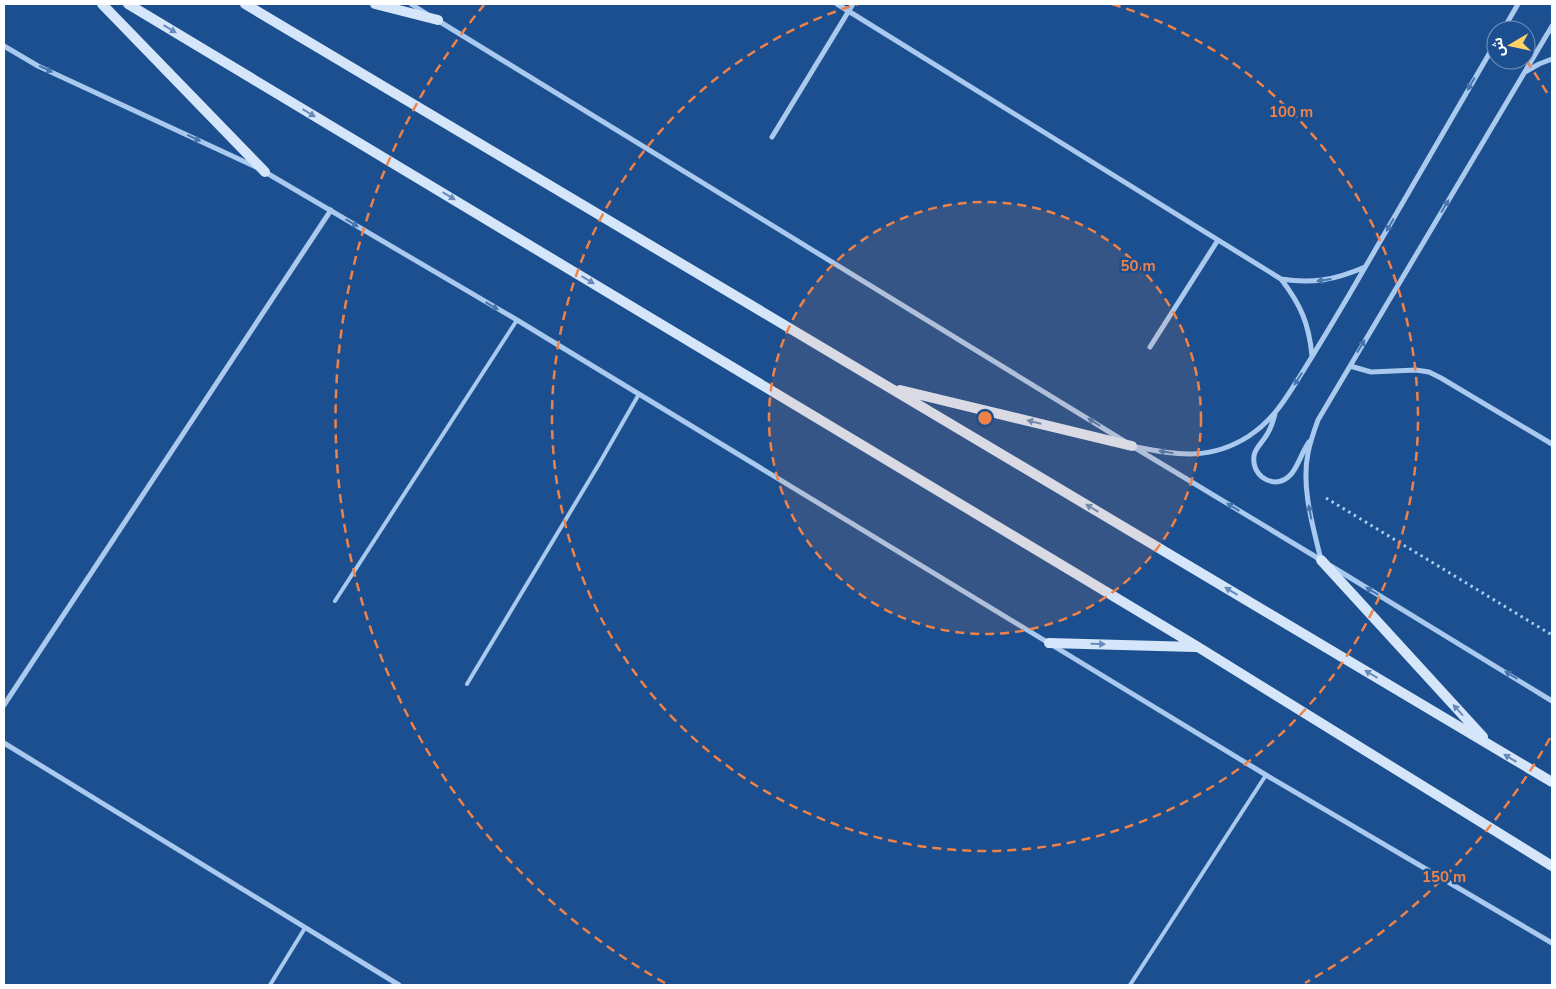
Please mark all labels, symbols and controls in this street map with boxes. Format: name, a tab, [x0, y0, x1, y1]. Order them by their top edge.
north arrow	[1486, 20, 1536, 70]
one-way arrow	[164, 24, 177, 33]
text: ش	[1488, 36, 1510, 58]
one-way arrow	[39, 65, 54, 74]
one-way arrow	[1467, 78, 1476, 91]
text: 100 m	[1269, 102, 1313, 122]
one-way arrow	[303, 108, 316, 117]
one-way arrow	[186, 134, 201, 143]
one-way arrow	[442, 192, 455, 201]
one-way arrow	[1440, 200, 1449, 213]
one-way arrow	[1385, 218, 1394, 231]
one-way arrow	[345, 219, 360, 227]
text: 50 m	[1120, 256, 1156, 276]
one-way arrow	[581, 276, 594, 285]
one-way arrow	[1315, 277, 1331, 285]
one-way arrow	[486, 301, 499, 310]
one-way arrow	[1357, 339, 1366, 352]
one-way arrow	[1293, 373, 1302, 386]
centre of rings	[976, 409, 994, 427]
one-way arrow	[1026, 418, 1041, 426]
one-way arrow	[1087, 418, 1100, 427]
one-way arrow	[1157, 448, 1173, 456]
one-way arrow	[1226, 502, 1239, 511]
one-way arrow	[1085, 504, 1098, 513]
one-way arrow	[1306, 504, 1314, 520]
one-way arrow	[1365, 586, 1378, 595]
one-way arrow	[1225, 587, 1238, 596]
one-way arrow	[1090, 641, 1106, 649]
one-way arrow	[1364, 670, 1377, 679]
one-way arrow	[1504, 671, 1517, 680]
one-way arrow	[1452, 703, 1463, 716]
one-way arrow	[1504, 753, 1517, 762]
text: 150 m	[1422, 867, 1466, 887]

